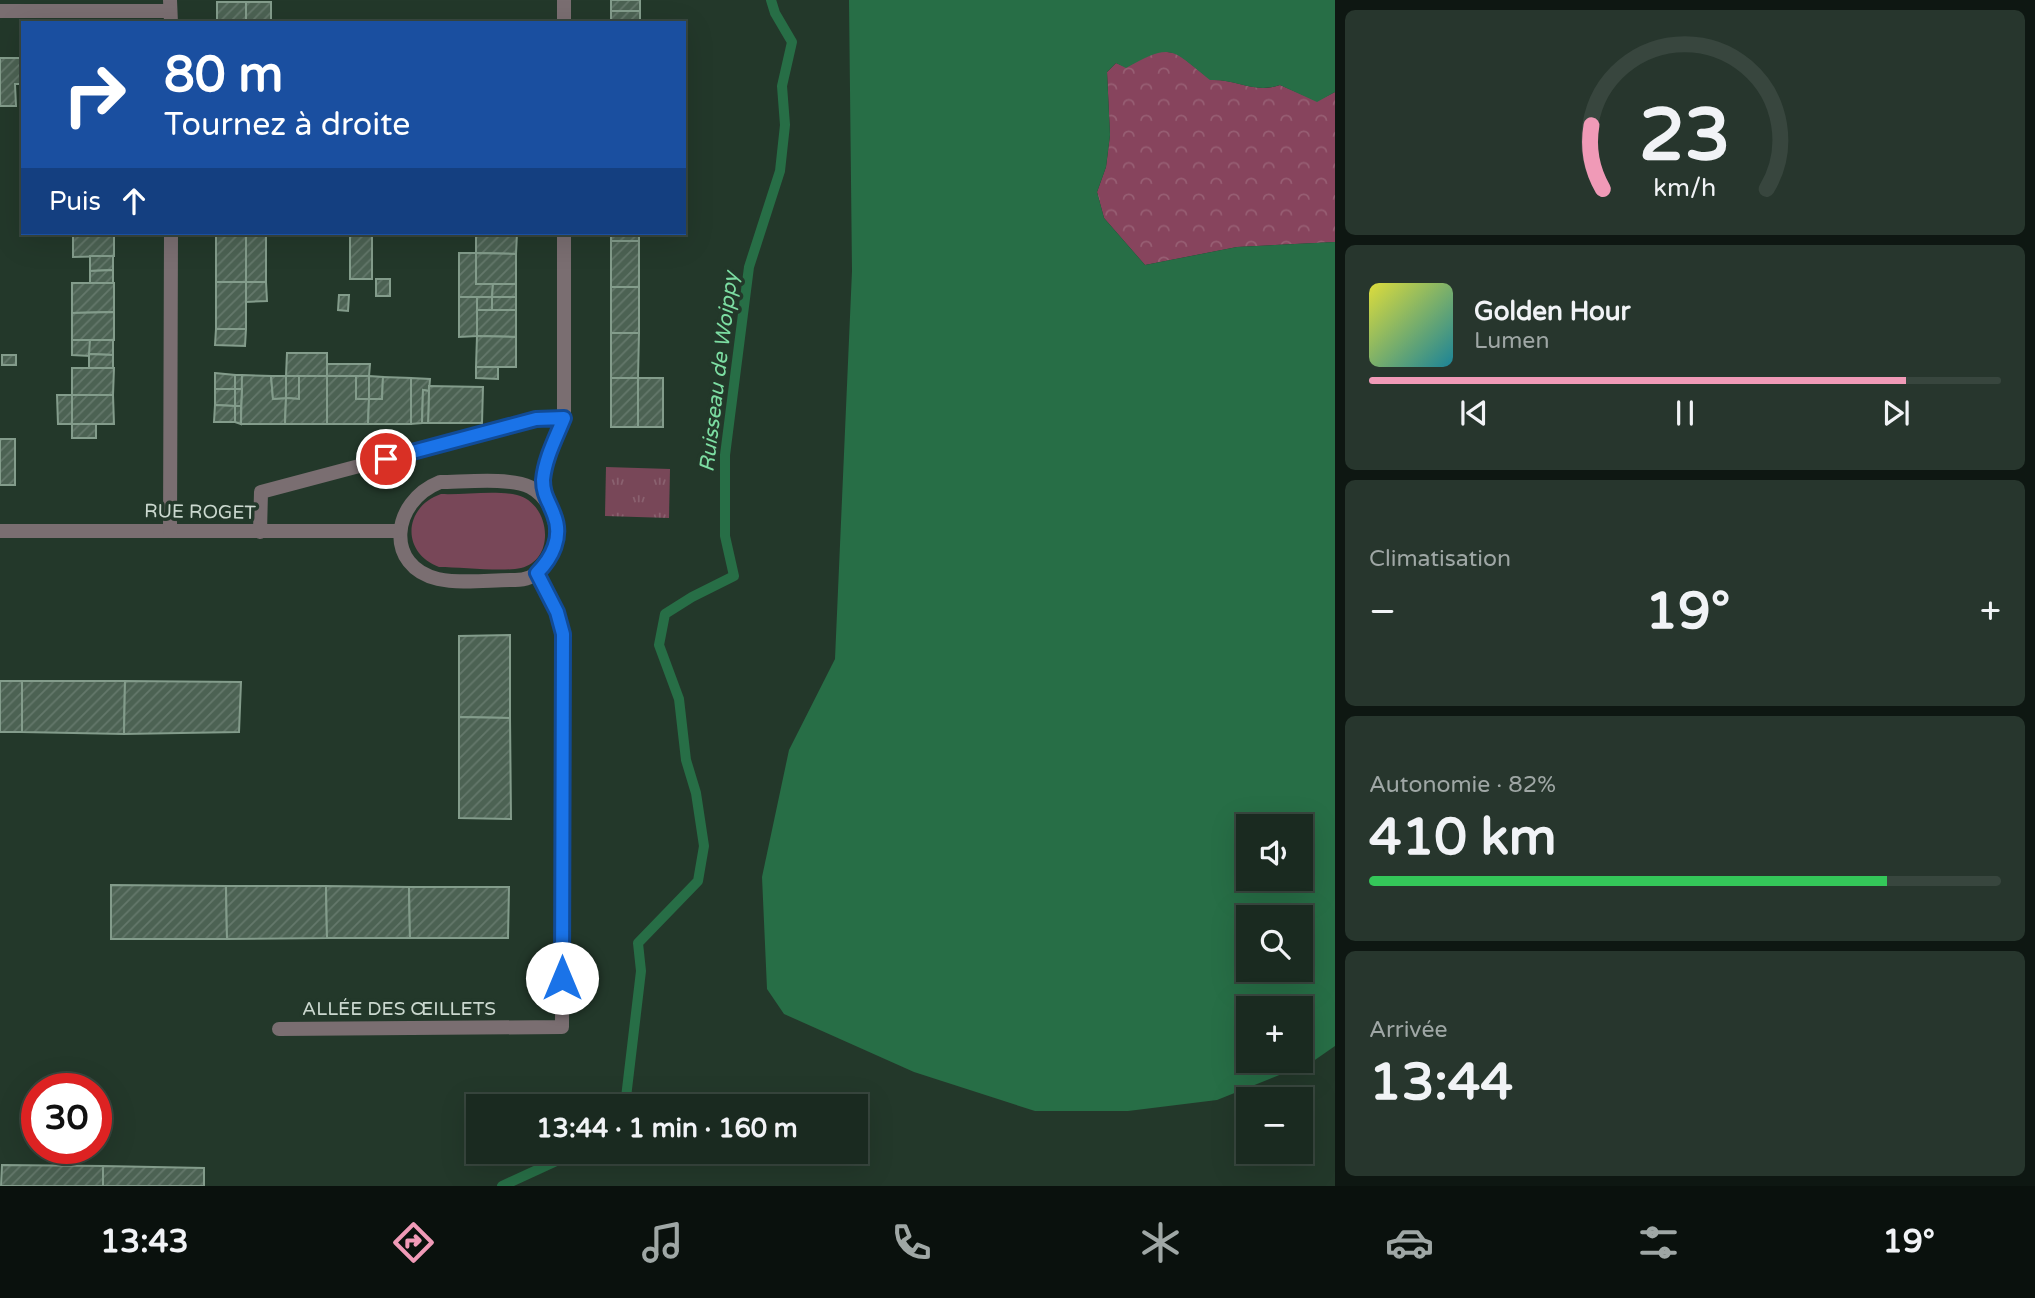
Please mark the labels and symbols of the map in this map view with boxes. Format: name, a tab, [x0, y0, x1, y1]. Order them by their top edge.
water label: Ruisseau de Woippy	[694, 268, 744, 474]
pin	[356, 429, 416, 489]
street label: RUE ROGET	[144, 500, 257, 524]
position arrow	[525, 941, 599, 1015]
street label: ALLÉE DES ŒILLETS	[302, 998, 496, 1020]
speed limit sign: 30	[21, 1073, 112, 1164]

